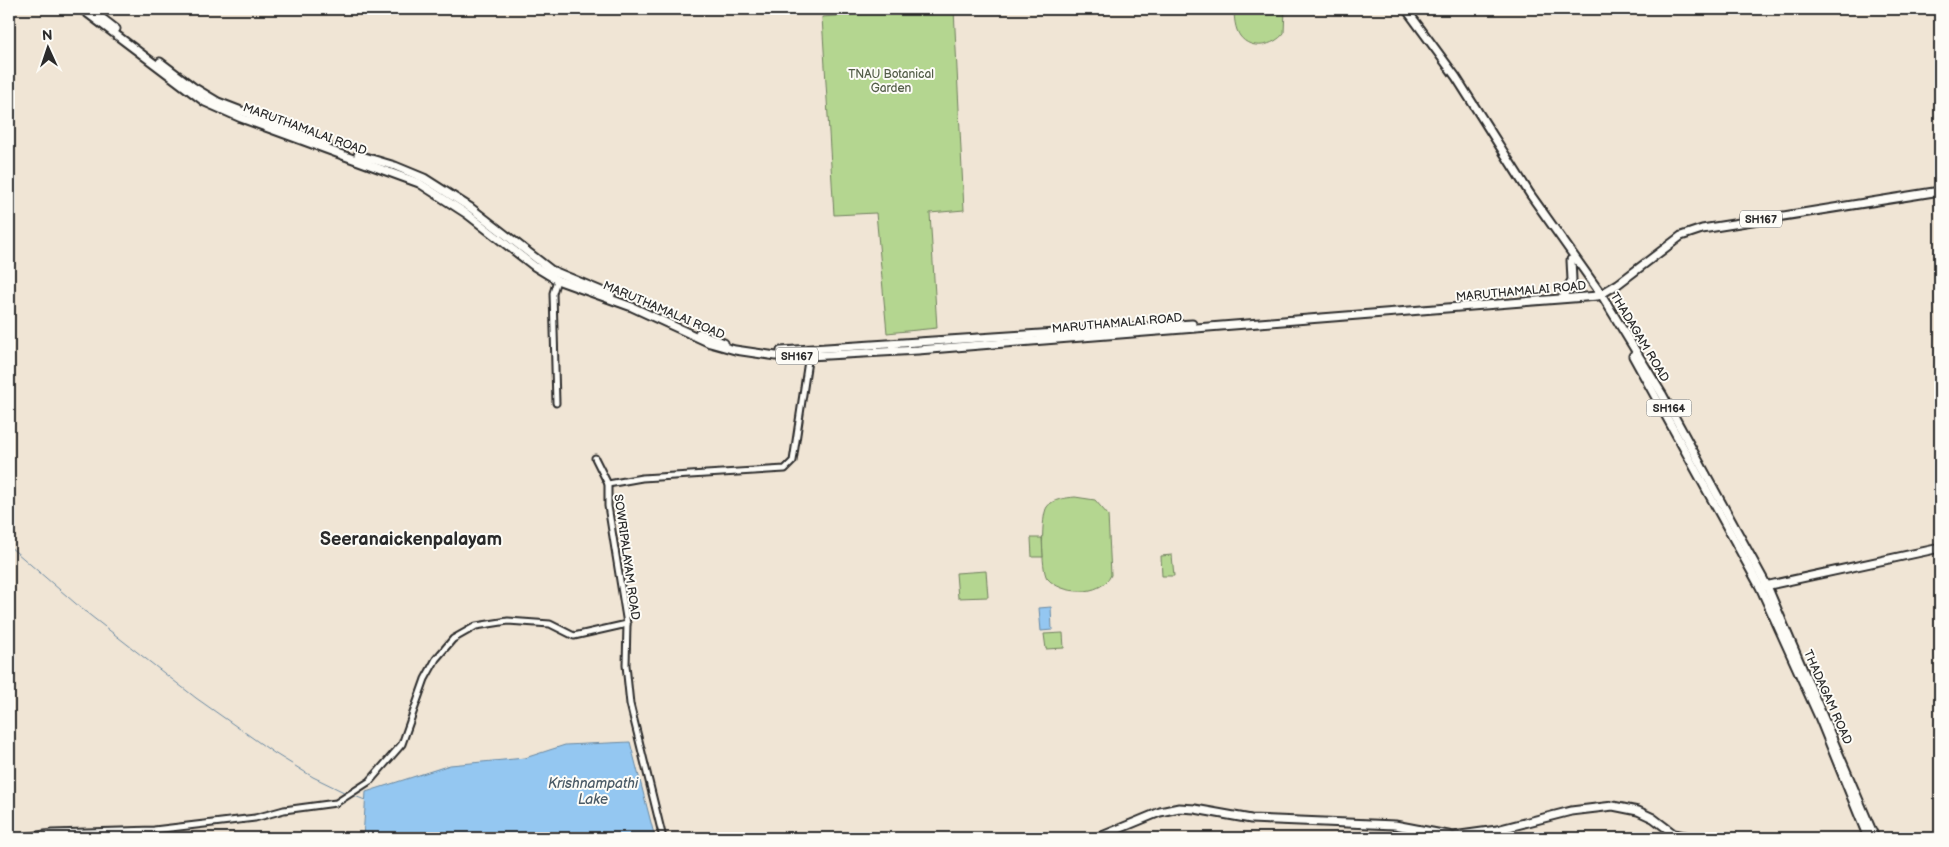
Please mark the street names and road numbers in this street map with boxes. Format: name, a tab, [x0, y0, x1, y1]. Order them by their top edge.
street label: MARUTHAMALAI ROAD	[241, 100, 369, 159]
road number: SH167	[1740, 210, 1782, 228]
street label: MARUTHAMALAI ROAD	[601, 278, 727, 343]
street label: MARUTHAMALAI ROAD	[1455, 278, 1587, 305]
street label: THADAGAM ROAD	[1607, 290, 1672, 385]
street label: MARUTHAMALAI ROAD	[1051, 310, 1183, 337]
road number: SH167	[776, 348, 818, 364]
road number: SH164	[1646, 399, 1692, 416]
street label: SOWRIPALAYAM ROAD	[610, 493, 643, 621]
street label: THADAGAM ROAD	[1800, 648, 1855, 747]

